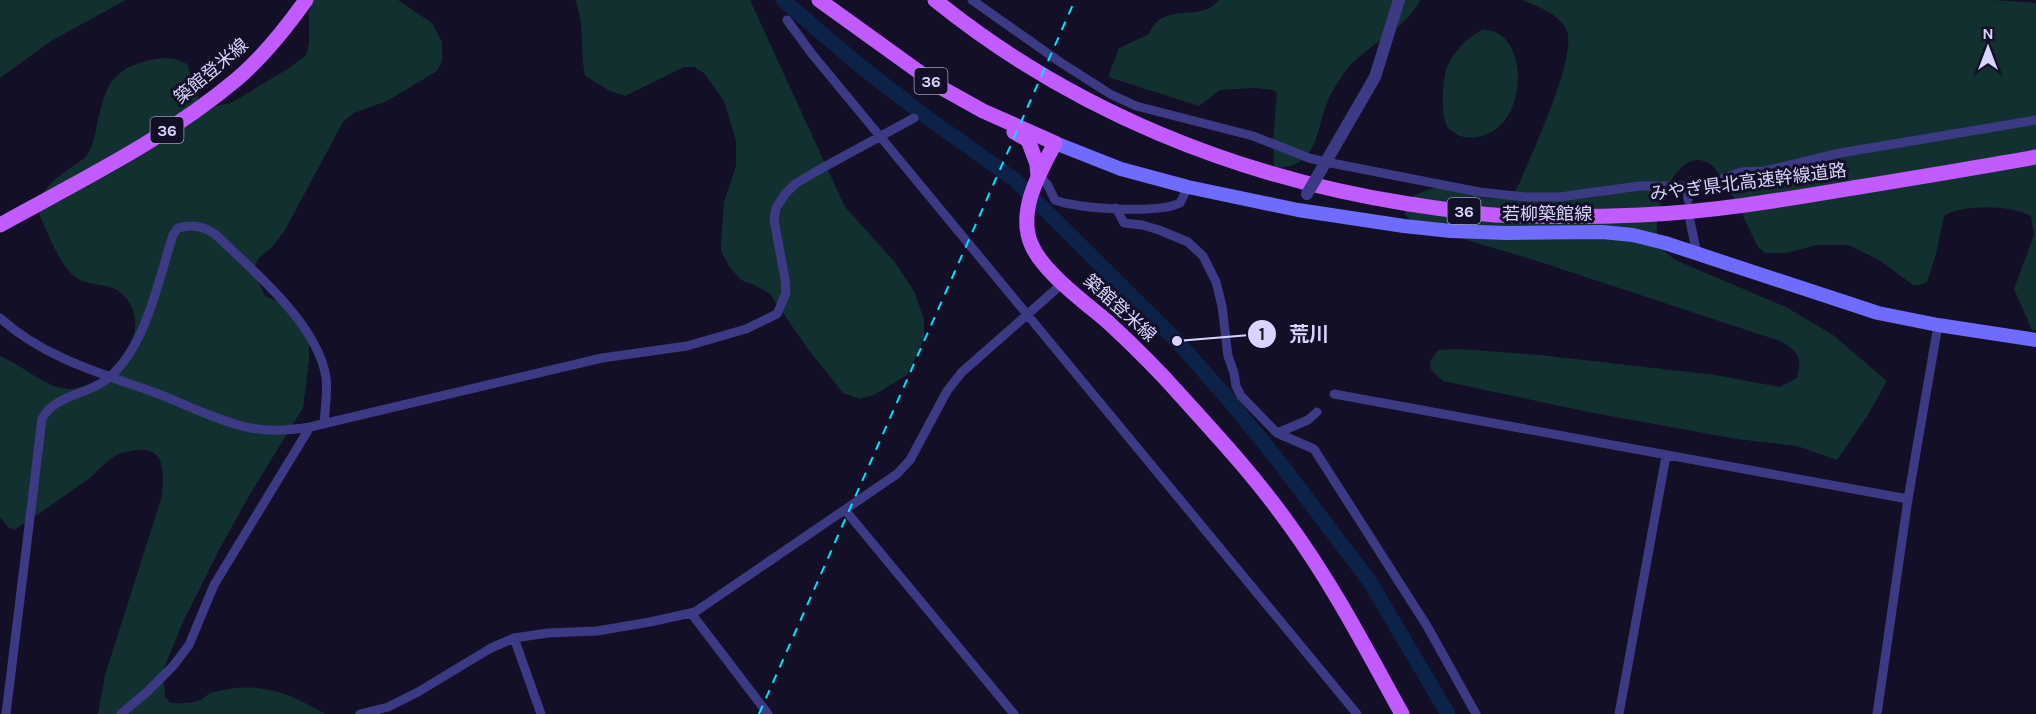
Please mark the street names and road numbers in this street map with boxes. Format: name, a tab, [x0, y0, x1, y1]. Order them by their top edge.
street label: 築館登米線	[169, 34, 253, 108]
road number: 36	[914, 68, 948, 94]
road number: 36	[150, 117, 184, 143]
street label: みやぎ県北高速幹線道路	[1648, 159, 1848, 205]
road number: 36	[1448, 198, 1480, 224]
street label: 若柳築館線	[1502, 203, 1592, 225]
street label: 築館登米線	[1079, 270, 1161, 346]

